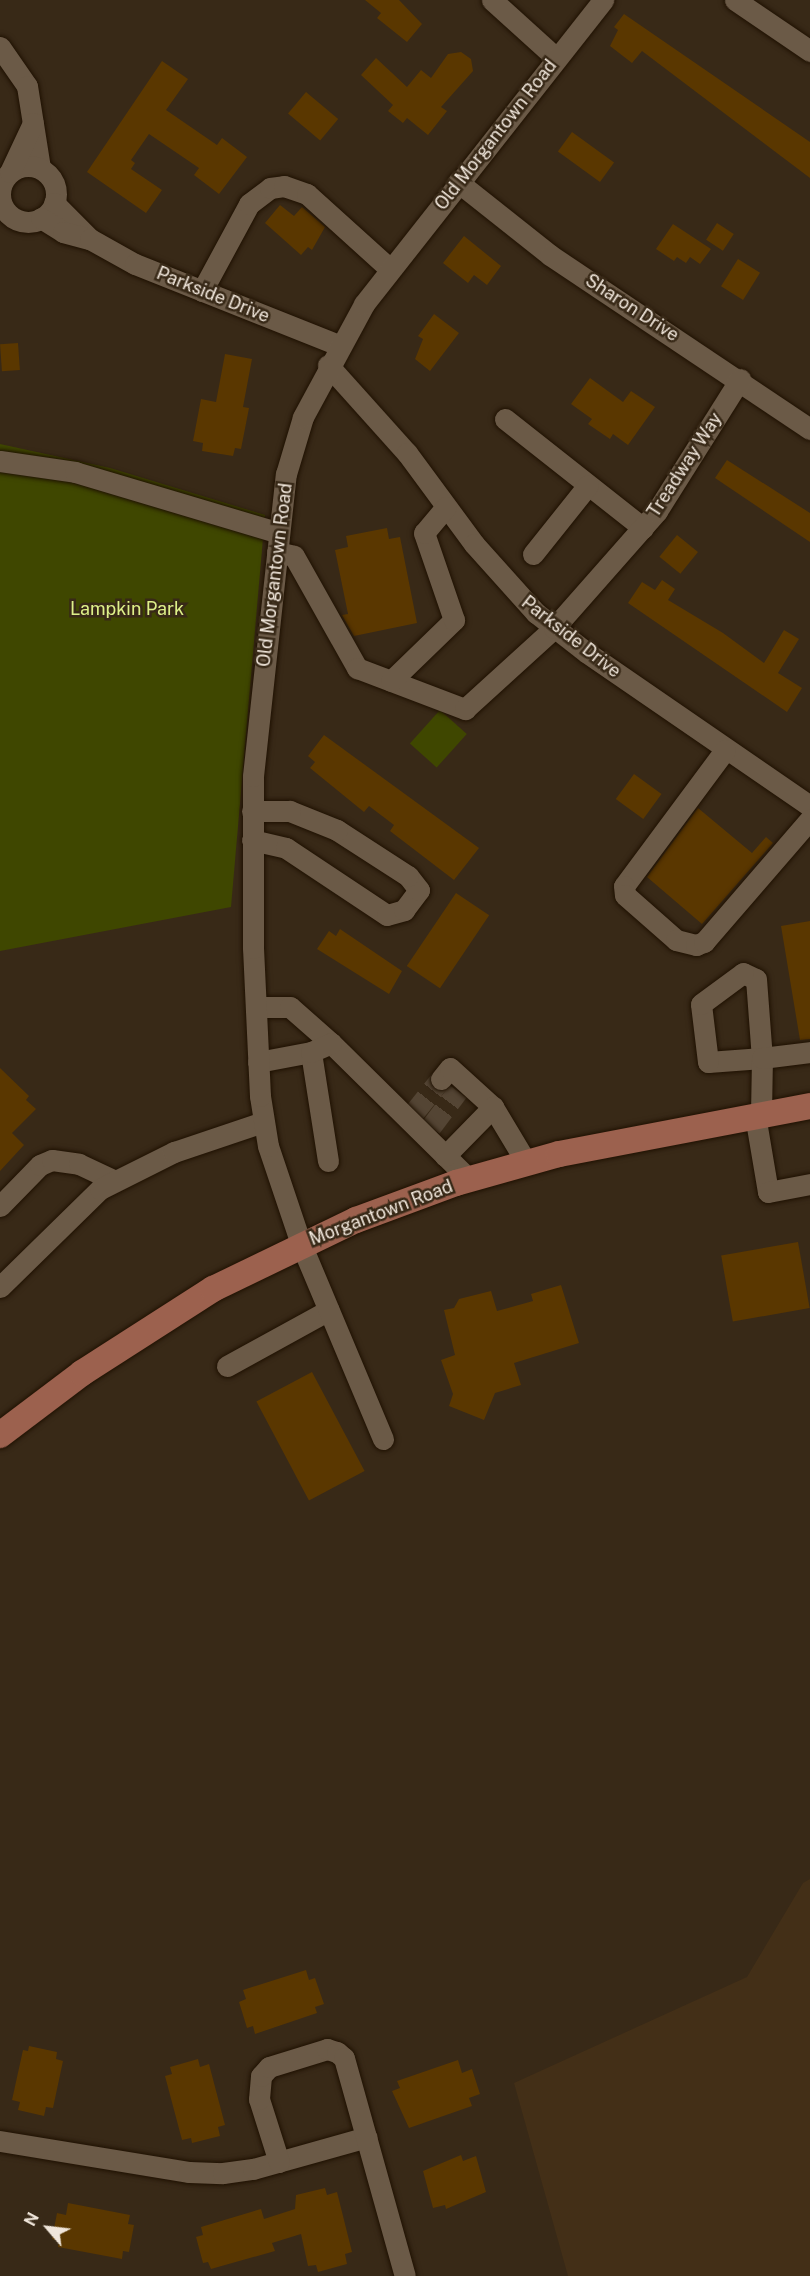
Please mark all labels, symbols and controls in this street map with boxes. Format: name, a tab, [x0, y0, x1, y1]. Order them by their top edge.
street label: Old Morgantown Road	[431, 55, 561, 215]
street label: Parkside Drive	[153, 262, 273, 328]
street label: Sharon Drive	[581, 270, 683, 346]
street label: Treadway Way	[643, 408, 727, 522]
street label: Old Morgantown Road	[253, 482, 297, 668]
street label: Parkside Drive	[517, 592, 625, 682]
park label: Lampkin Park	[70, 598, 184, 620]
street label: Morgantown Road	[306, 1176, 456, 1250]
north arrow	[18, 2198, 78, 2258]
text: N	[20, 2209, 43, 2229]

